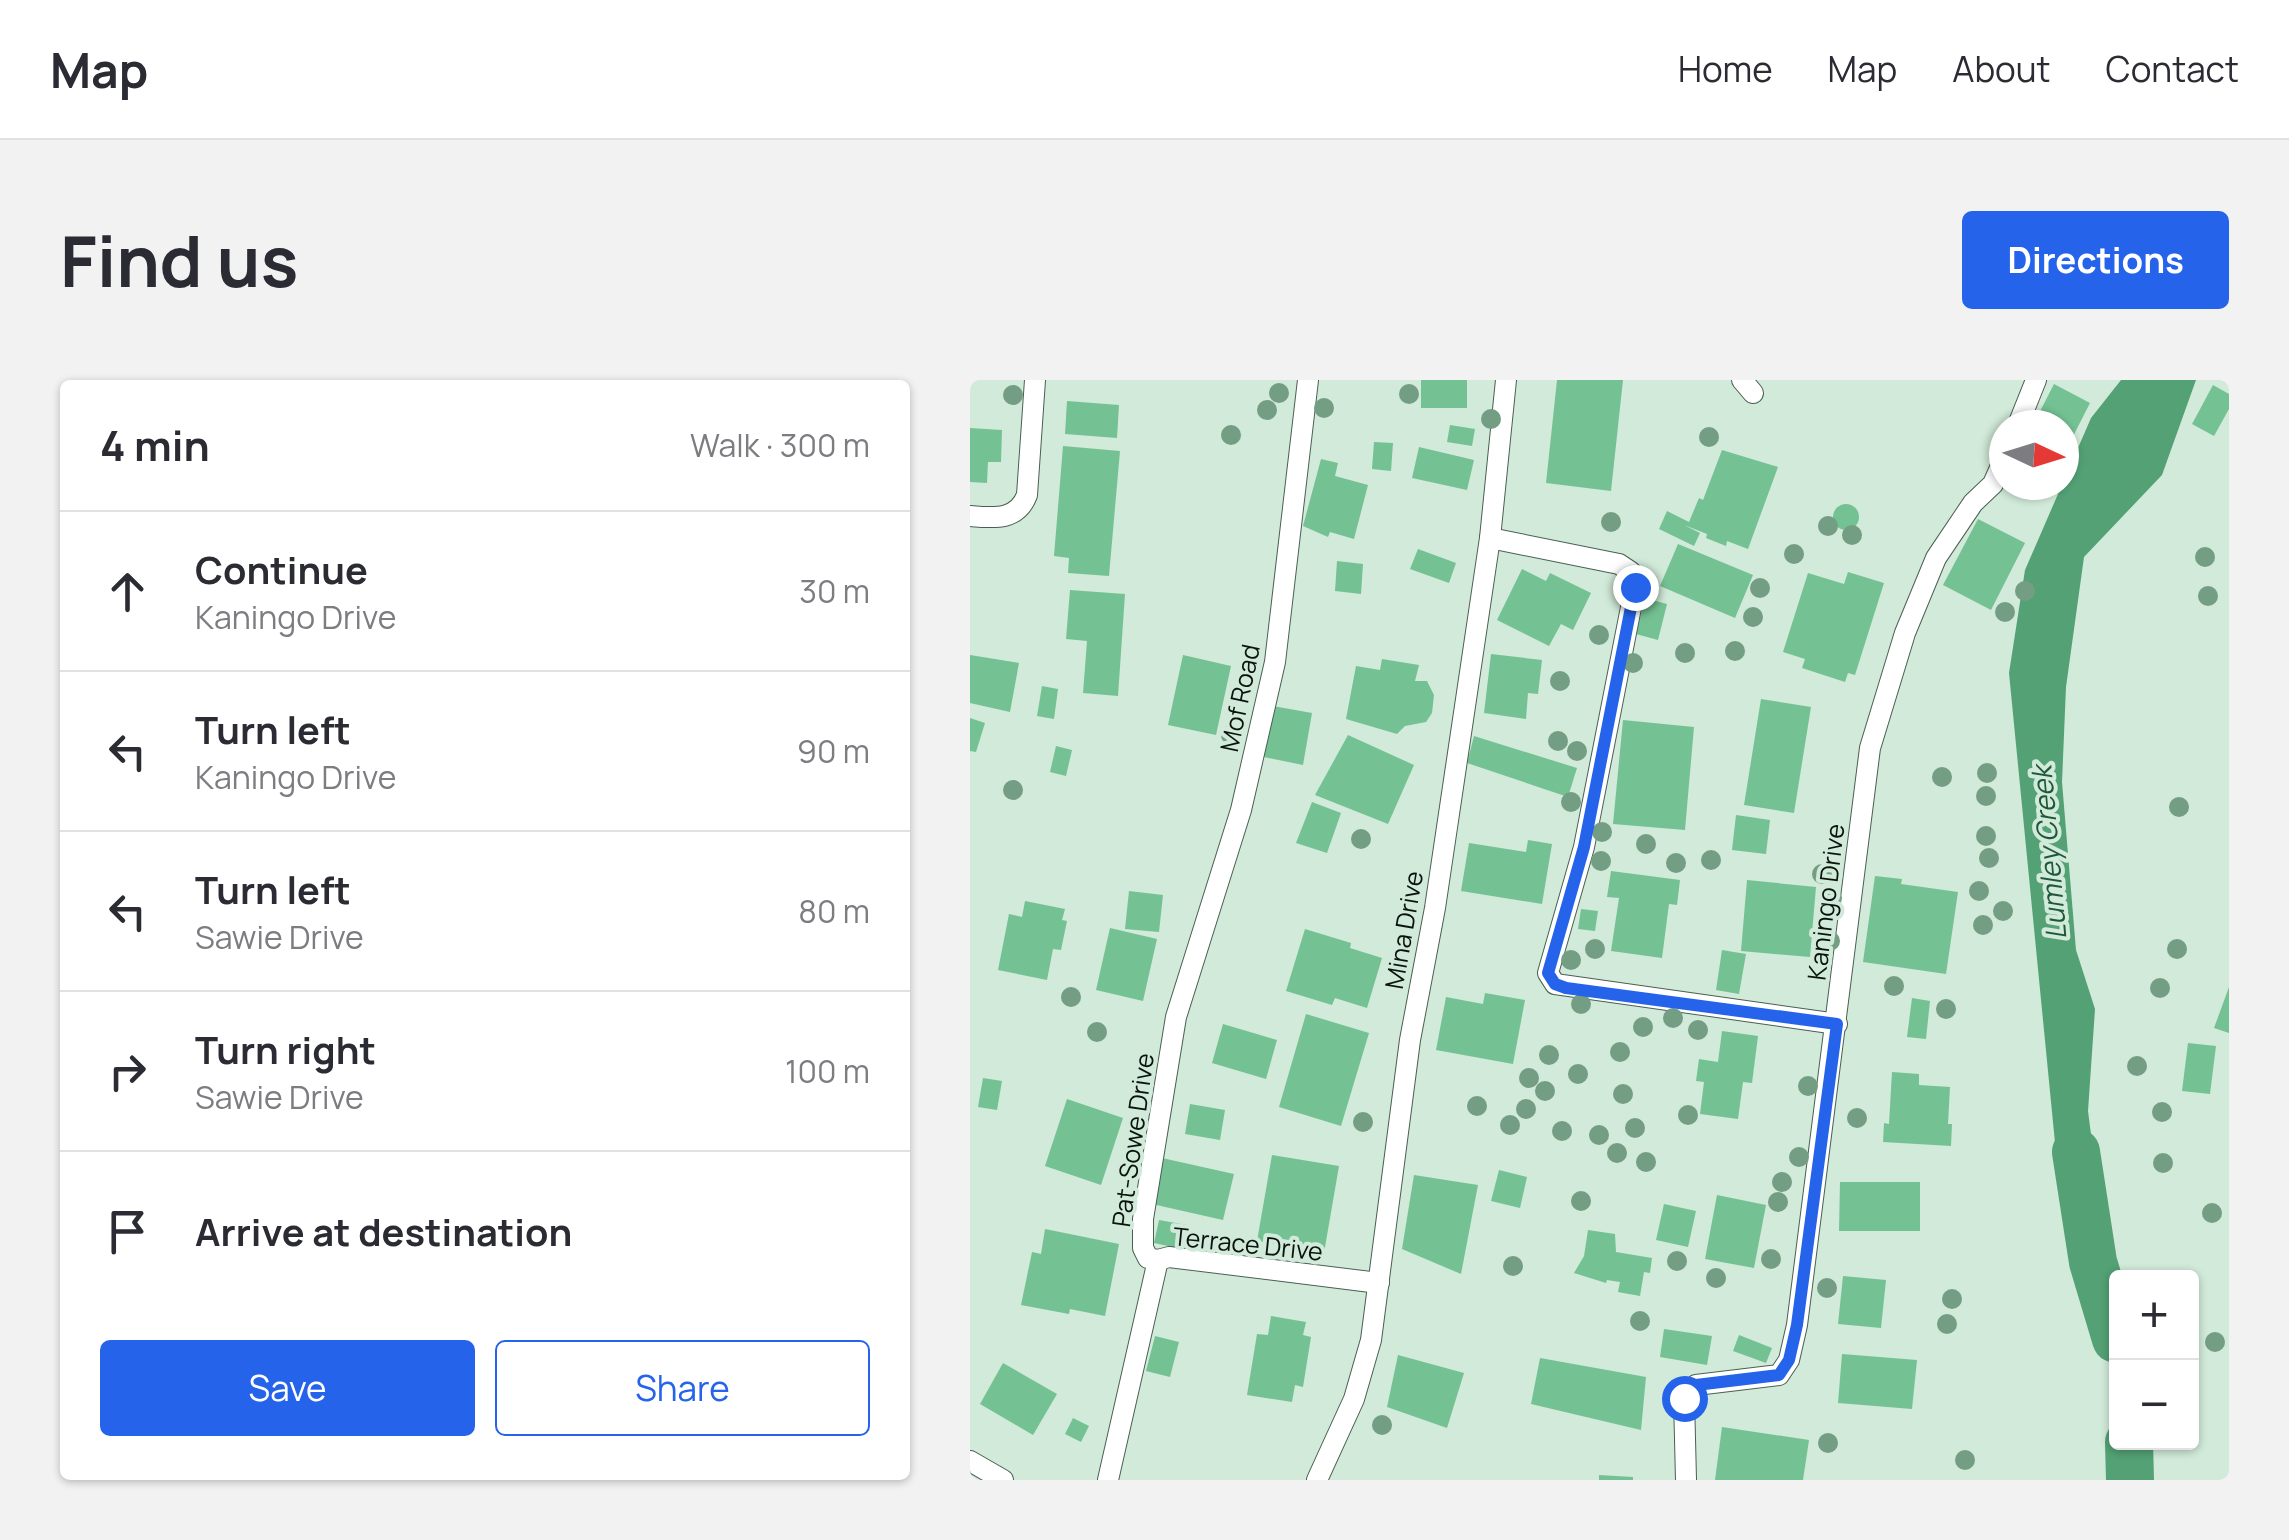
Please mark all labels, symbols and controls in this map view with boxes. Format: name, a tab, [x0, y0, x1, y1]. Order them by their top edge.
text: Map	[50, 37, 148, 102]
text: Home	[1678, 45, 1773, 93]
text: Map	[1828, 45, 1897, 93]
text: About	[1952, 45, 2051, 93]
text: Contact	[2106, 45, 2239, 93]
button: Directions	[1962, 211, 2229, 309]
text: Find us	[60, 212, 298, 308]
north arrow	[1989, 410, 2079, 500]
text: 4 min	[100, 416, 210, 474]
text: Walk · 300 m	[690, 423, 870, 467]
text: Continue	[195, 543, 368, 595]
icon: ahead	[100, 564, 155, 619]
route end	[1613, 565, 1659, 611]
text: 30 m	[799, 569, 870, 613]
text: Kaningo Drive	[195, 595, 396, 639]
street label: Mof Road	[1211, 641, 1268, 755]
text: Turn left	[195, 703, 351, 755]
icon: left	[100, 724, 155, 779]
text: 90 m	[797, 729, 870, 773]
text: Kaningo Drive	[195, 755, 396, 799]
water label: Lumley Creek	[2021, 761, 2075, 941]
street label: Kaningo Drive	[1799, 822, 1852, 982]
text: Turn left	[195, 863, 351, 915]
street label: Mina Drive	[1376, 868, 1431, 992]
icon: left	[100, 884, 155, 939]
text: 80 m	[798, 889, 870, 933]
text: Sawie Drive	[195, 915, 364, 959]
text: Turn right	[195, 1023, 376, 1075]
icon: right	[100, 1044, 155, 1099]
text: 100 m	[785, 1049, 870, 1093]
street label: Pat-Sowe Drive	[1103, 1051, 1162, 1229]
text: Sawie Drive	[195, 1075, 364, 1119]
icon: arrive	[100, 1204, 155, 1259]
text: Arrive at destination	[195, 1205, 572, 1257]
street label: Terrace Drive	[1171, 1218, 1325, 1269]
map controls	[2109, 1270, 2199, 1450]
button: +	[2109, 1270, 2199, 1360]
button: Save	[100, 1340, 475, 1436]
button: Share	[495, 1340, 870, 1436]
button: −	[2109, 1360, 2199, 1450]
route start	[1662, 1376, 1708, 1422]

